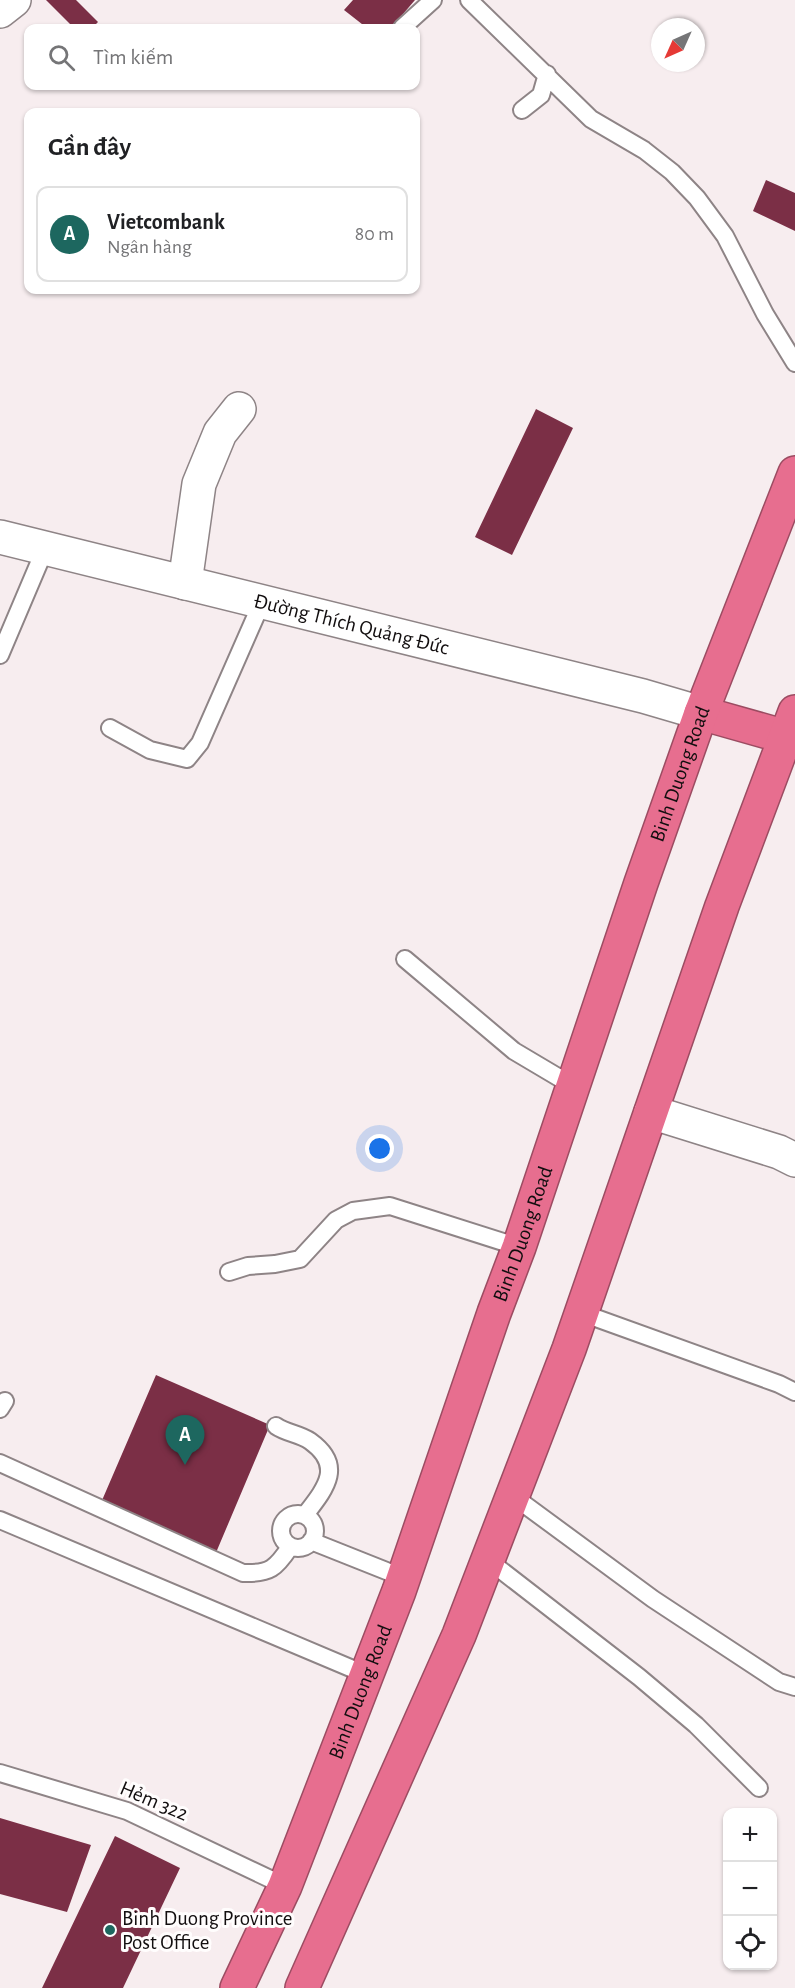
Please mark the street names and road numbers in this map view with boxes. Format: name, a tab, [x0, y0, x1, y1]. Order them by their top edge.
street label: Đường Thích Quảng Đức	[252, 590, 451, 658]
street label: Binh Duong Road	[646, 703, 713, 844]
street label: Binh Duong Road	[489, 1163, 556, 1305]
street label: Binh Duong Road	[325, 1621, 396, 1762]
street label: Hẻm 322	[117, 1777, 191, 1825]

